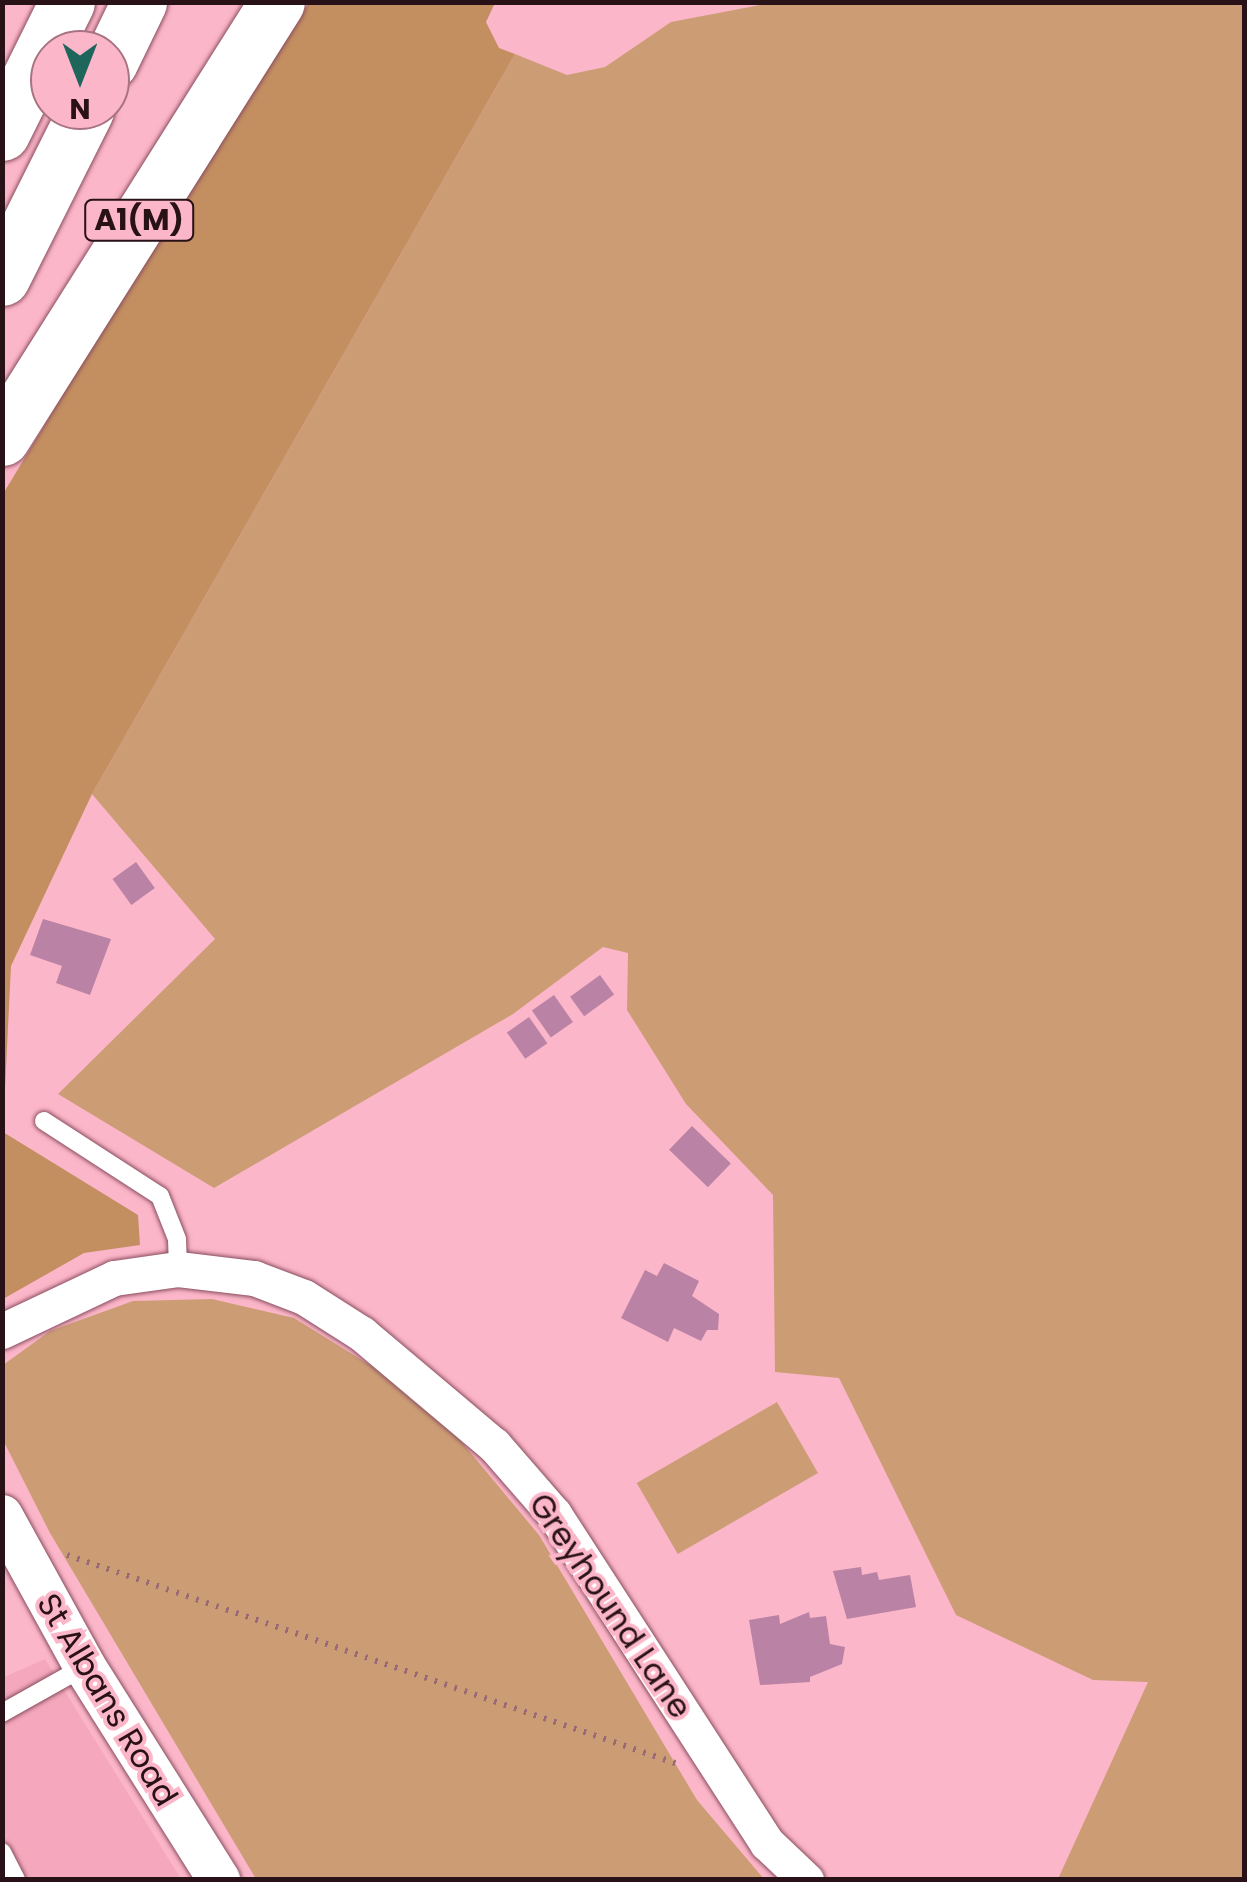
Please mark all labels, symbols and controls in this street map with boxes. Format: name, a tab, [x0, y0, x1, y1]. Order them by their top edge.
north arrow	[30, 30, 130, 130]
text: N	[69, 89, 91, 128]
road number: A1(M)	[84, 195, 194, 245]
street label: Greyhound Lane	[521, 1486, 699, 1726]
street label: St Albans Road	[29, 1587, 185, 1813]

